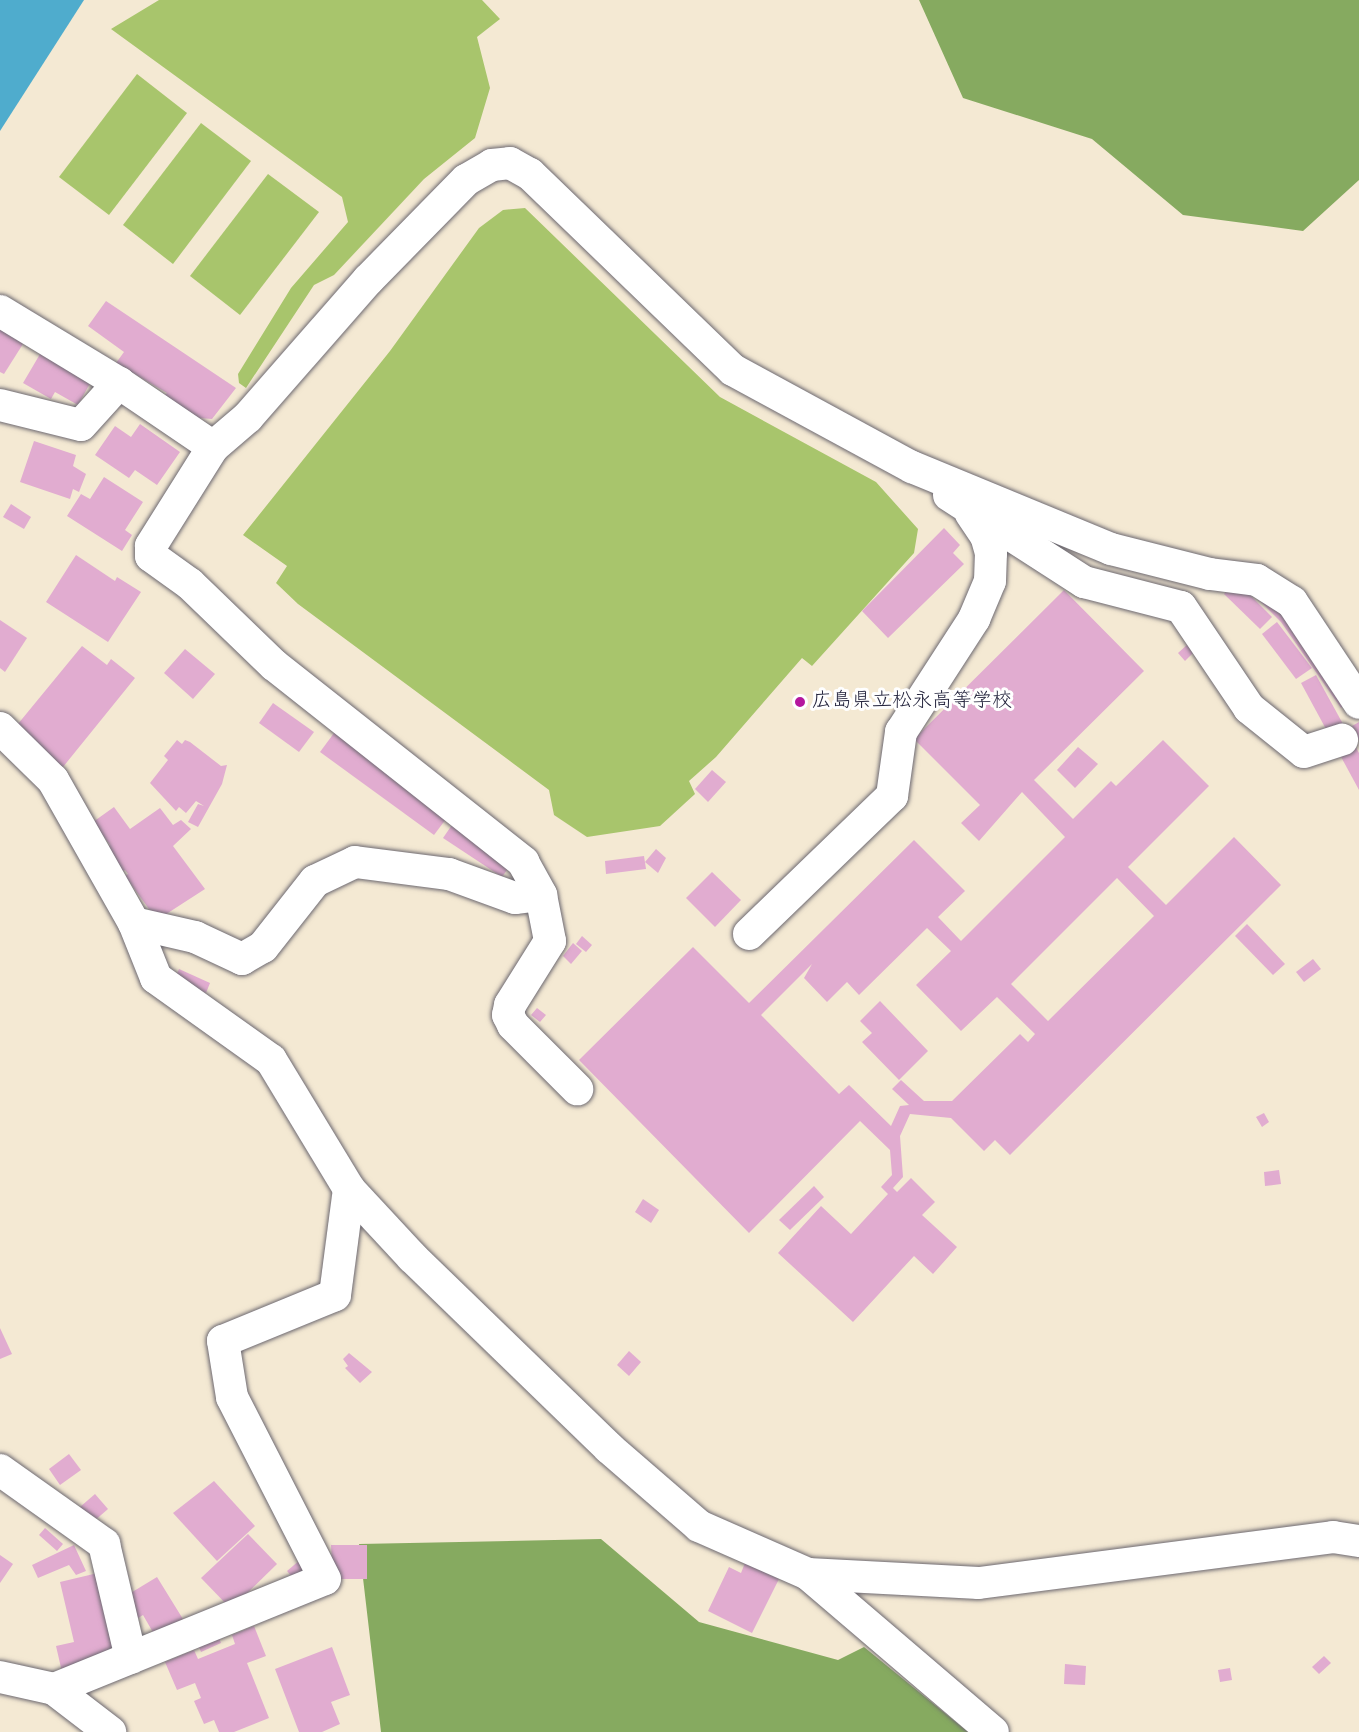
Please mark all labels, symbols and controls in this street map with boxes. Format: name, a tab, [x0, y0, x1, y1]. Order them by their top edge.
place label: 広島県立松永高等学校	[812, 690, 1012, 714]
marker: 広島県立松永高等学校	[793, 695, 807, 709]

